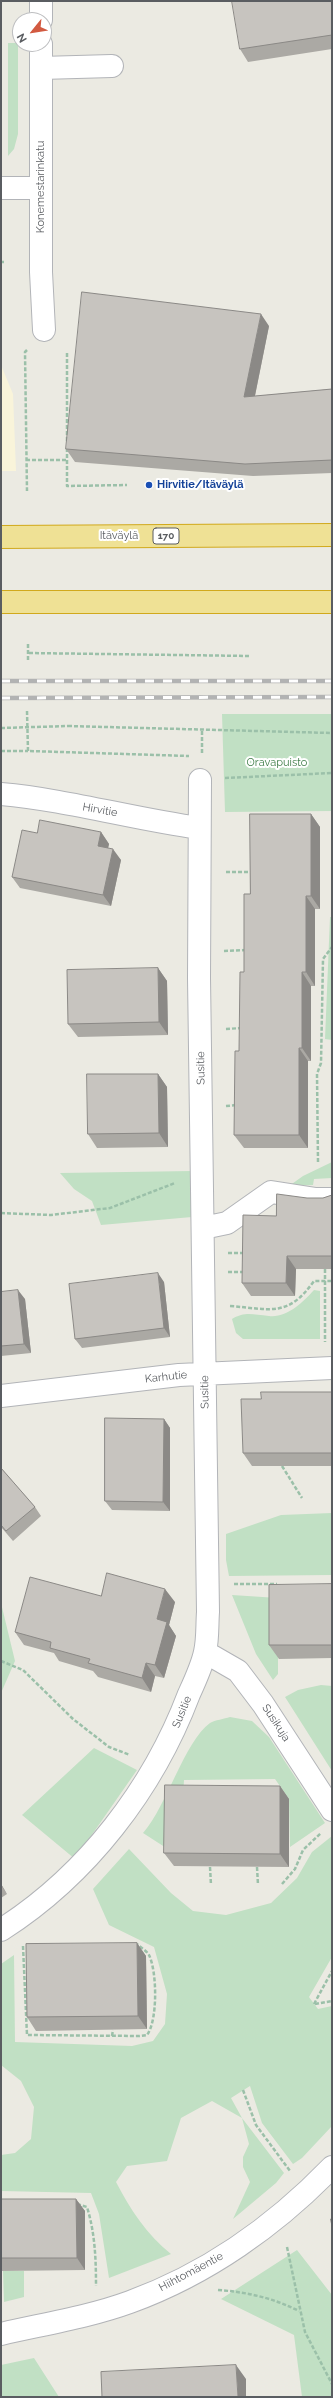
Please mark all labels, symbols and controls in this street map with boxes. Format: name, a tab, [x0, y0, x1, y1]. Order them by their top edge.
north arrow	[12, 12, 52, 52]
text: N	[14, 31, 30, 45]
street label: Konemestarinkatu	[34, 141, 48, 233]
place label: Hirvitie/Itäväylä	[157, 478, 244, 492]
marker: Hirvitie/Itäväylä	[144, 480, 154, 490]
road number: 170	[153, 528, 179, 544]
street label: Itäväylä	[100, 529, 138, 543]
park label: Oravapuisto	[247, 756, 307, 770]
street label: Hirvitie	[82, 800, 118, 820]
street label: Susitie	[194, 1051, 208, 1085]
street label: Karhutie	[144, 1368, 188, 1386]
street label: Susitie	[198, 1375, 212, 1409]
street label: Susitie	[170, 1694, 194, 1730]
street label: Susikuja	[259, 1702, 293, 1744]
street label: Hiihtomäentie	[157, 2250, 225, 2294]

